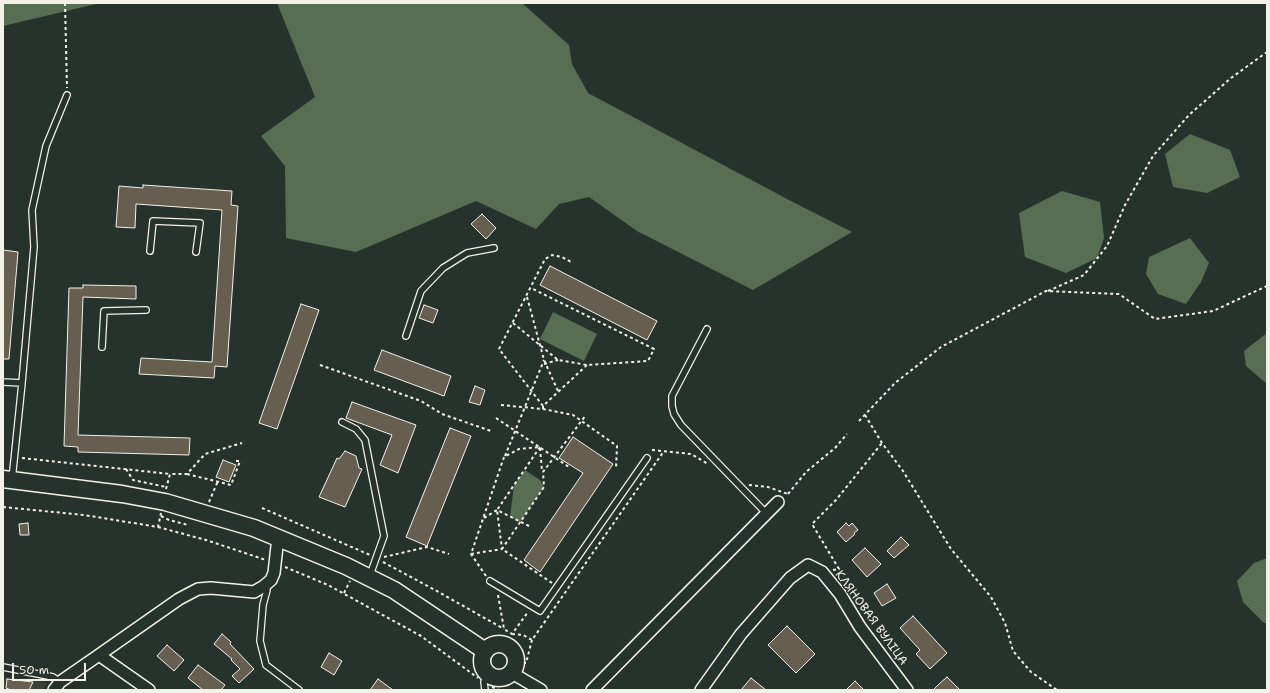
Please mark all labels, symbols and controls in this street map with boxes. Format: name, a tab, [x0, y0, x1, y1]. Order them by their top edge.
street label: КЛЯНОВАЯ ВУЛІЦА	[832, 568, 910, 668]
scale bar	[14, 655, 88, 681]
text: 50 m	[19, 662, 49, 678]

